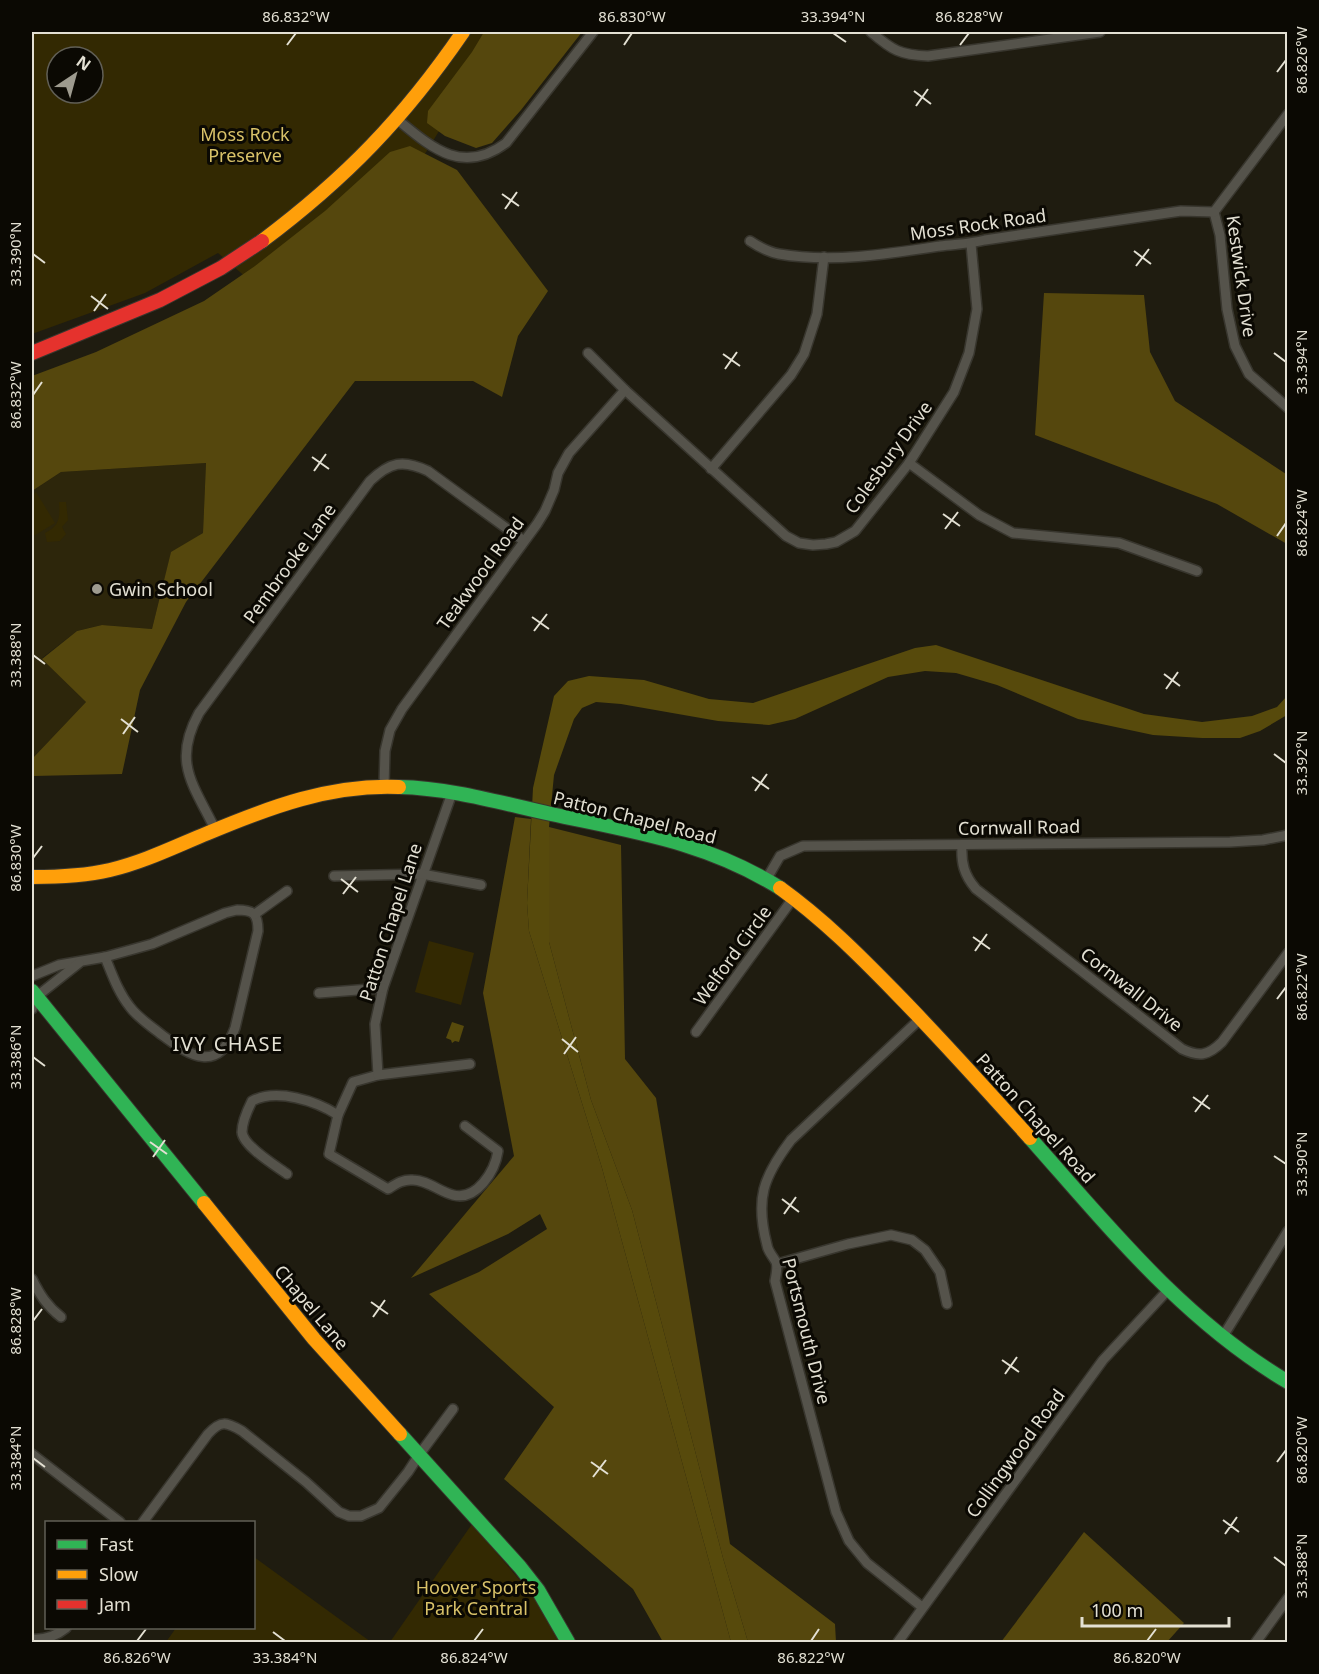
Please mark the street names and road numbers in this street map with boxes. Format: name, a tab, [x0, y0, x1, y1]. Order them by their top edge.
street label: Moss Rock Road	[908, 203, 1048, 245]
street label: Kestwick Drive	[1222, 214, 1262, 338]
street label: Colesbury Drive	[839, 396, 937, 518]
street label: Pembrooke Lane	[237, 498, 341, 628]
street label: Teakwood Road	[431, 512, 529, 634]
street label: Patton Chapel Road	[551, 785, 719, 849]
street label: Cornwall Road	[958, 814, 1080, 840]
street label: Patton Chapel Lane	[353, 840, 427, 1004]
street label: Welford Circle	[688, 900, 776, 1010]
street label: Cornwall Drive	[1076, 942, 1188, 1036]
street label: Patton Chapel Road	[971, 1048, 1101, 1188]
street label: Portsmouth Drive	[777, 1255, 837, 1407]
street label: Chapel Lane	[269, 1259, 355, 1355]
street label: Collingwood Road	[960, 1384, 1070, 1522]

